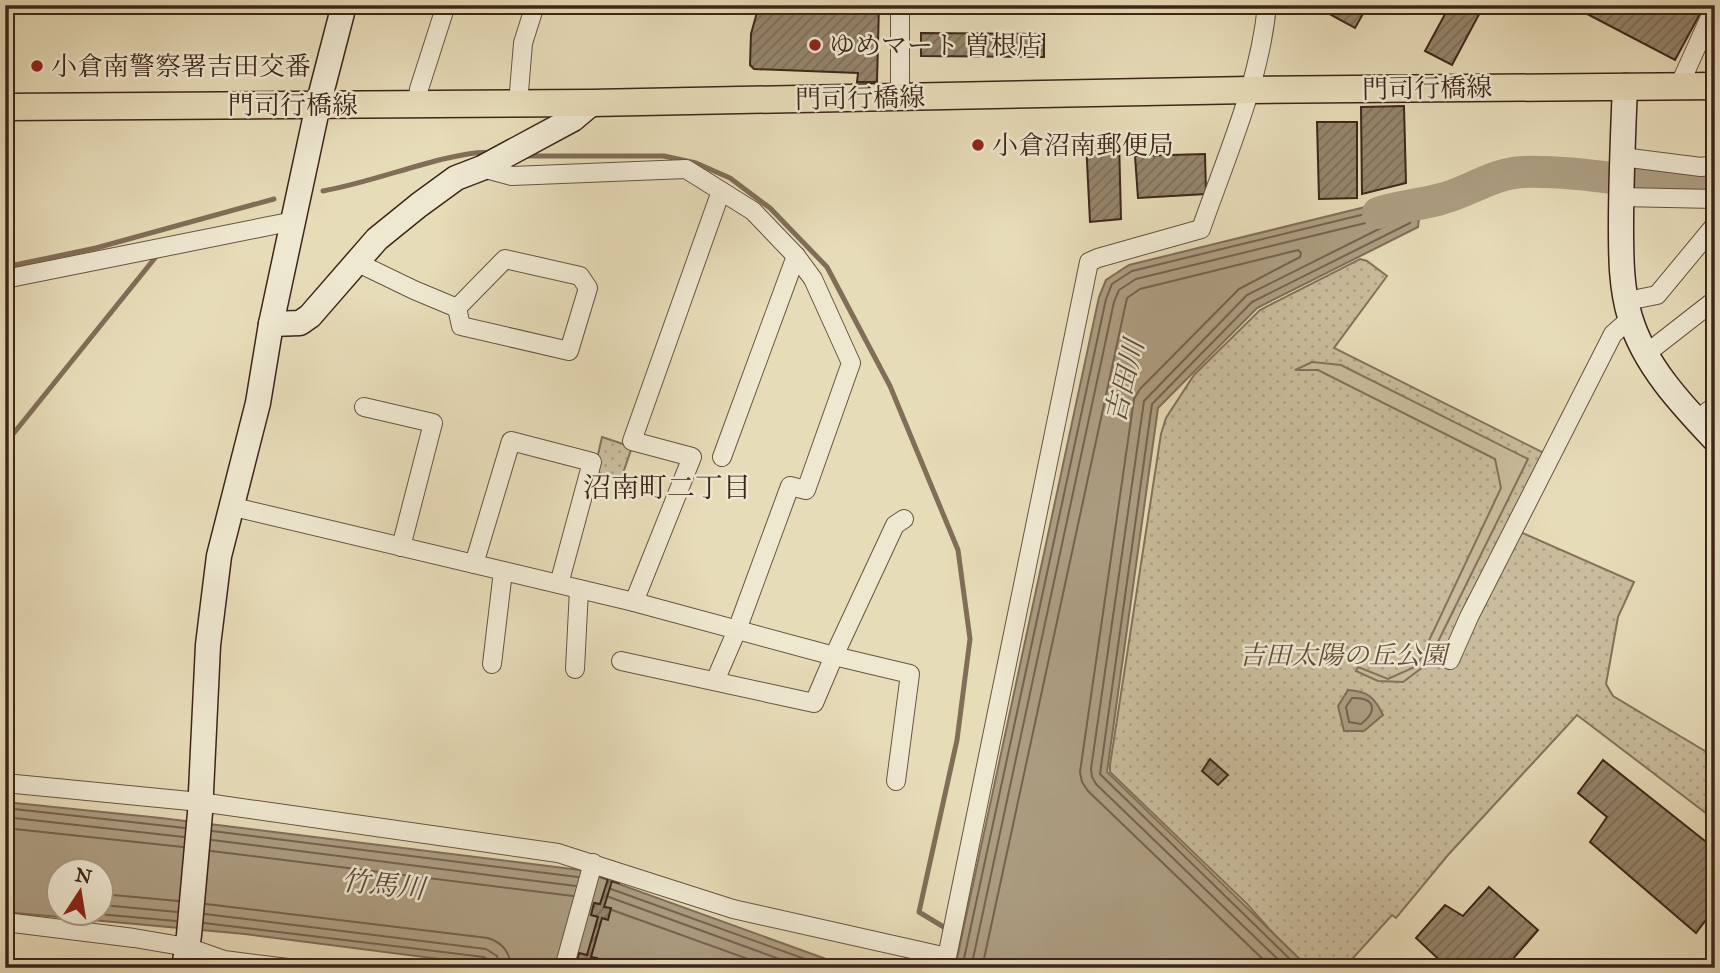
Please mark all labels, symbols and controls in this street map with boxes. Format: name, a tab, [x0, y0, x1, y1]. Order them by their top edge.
place label: ゆめマート 曽根店	[829, 29, 1043, 61]
marker: ゆめマート 曽根店	[807, 37, 823, 53]
place label: 小倉南警察署吉田交番	[51, 50, 311, 82]
marker: 小倉南警察署吉田交番	[29, 58, 45, 74]
street label: 門司行橋線	[1362, 71, 1492, 105]
street label: 門司行橋線	[795, 81, 925, 115]
street label: 門司行橋線	[228, 89, 358, 121]
place label: 小倉沼南郵便局	[992, 129, 1174, 161]
marker: 小倉沼南郵便局	[970, 137, 986, 153]
water label: 吉田川	[1097, 333, 1152, 426]
district label: 沼南町二丁目	[583, 470, 751, 505]
park label: 吉田太陽の丘公園	[1239, 639, 1451, 671]
north arrow	[46, 858, 116, 928]
text: N	[73, 863, 94, 889]
water label: 竹馬川	[339, 863, 430, 907]

